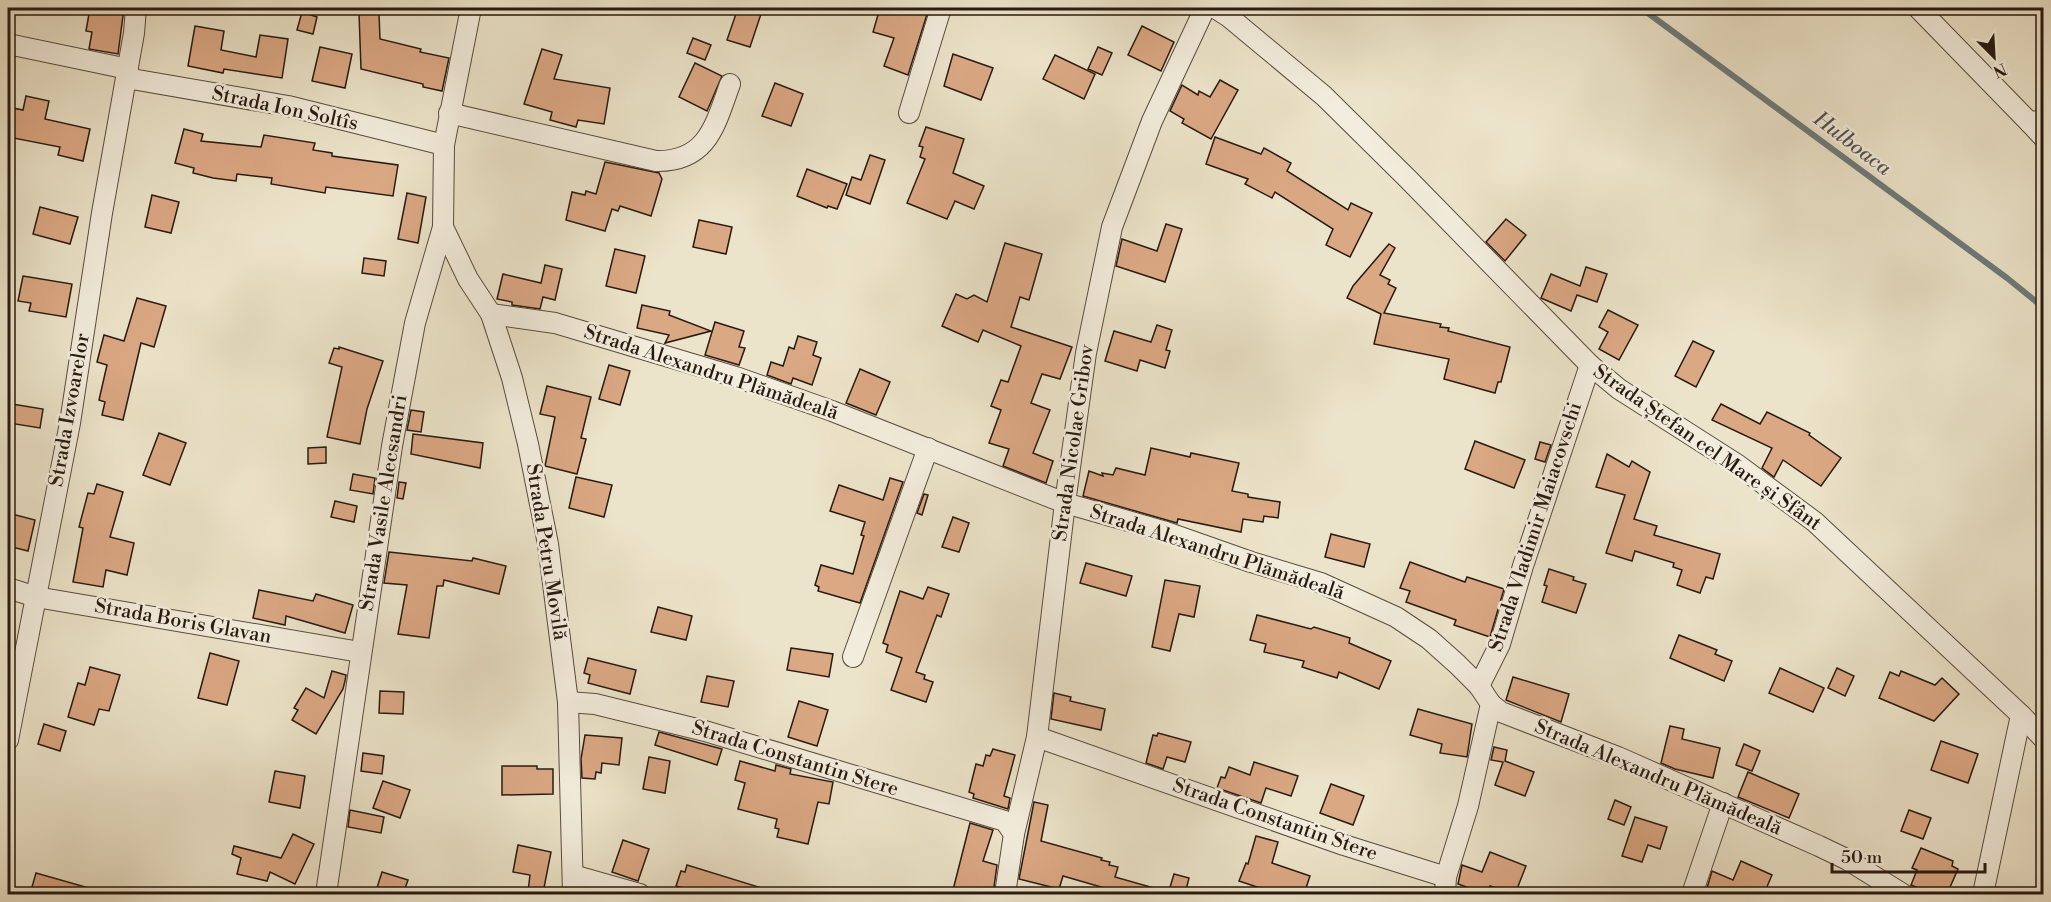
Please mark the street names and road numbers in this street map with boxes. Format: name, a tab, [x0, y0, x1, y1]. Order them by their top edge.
street label: Strada Ion Soltîs	[210, 81, 360, 137]
street label: Strada Alexandru Plămădeală	[581, 320, 842, 426]
street label: Strada Izvoarelor	[44, 331, 96, 489]
street label: Strada Nicolae Gribov	[1048, 342, 1100, 543]
street label: Strada Ștefan cel Mare și Sfânt	[1588, 360, 1826, 536]
street label: Strada Vasile Alecsandri	[355, 393, 414, 613]
street label: Strada Vladimir Maiacovschi	[1484, 399, 1588, 655]
street label: Strada Petru Movilă	[520, 462, 572, 643]
street label: Strada Alexandru Plămădeală	[1087, 500, 1348, 606]
street label: Strada Boris Glavan	[93, 594, 273, 650]
street label: Strada Alexandru Plămădeală	[1531, 715, 1786, 842]
street label: Strada Constantin Stere	[689, 716, 901, 802]
street label: Strada Constantin Stere	[1169, 773, 1381, 867]

